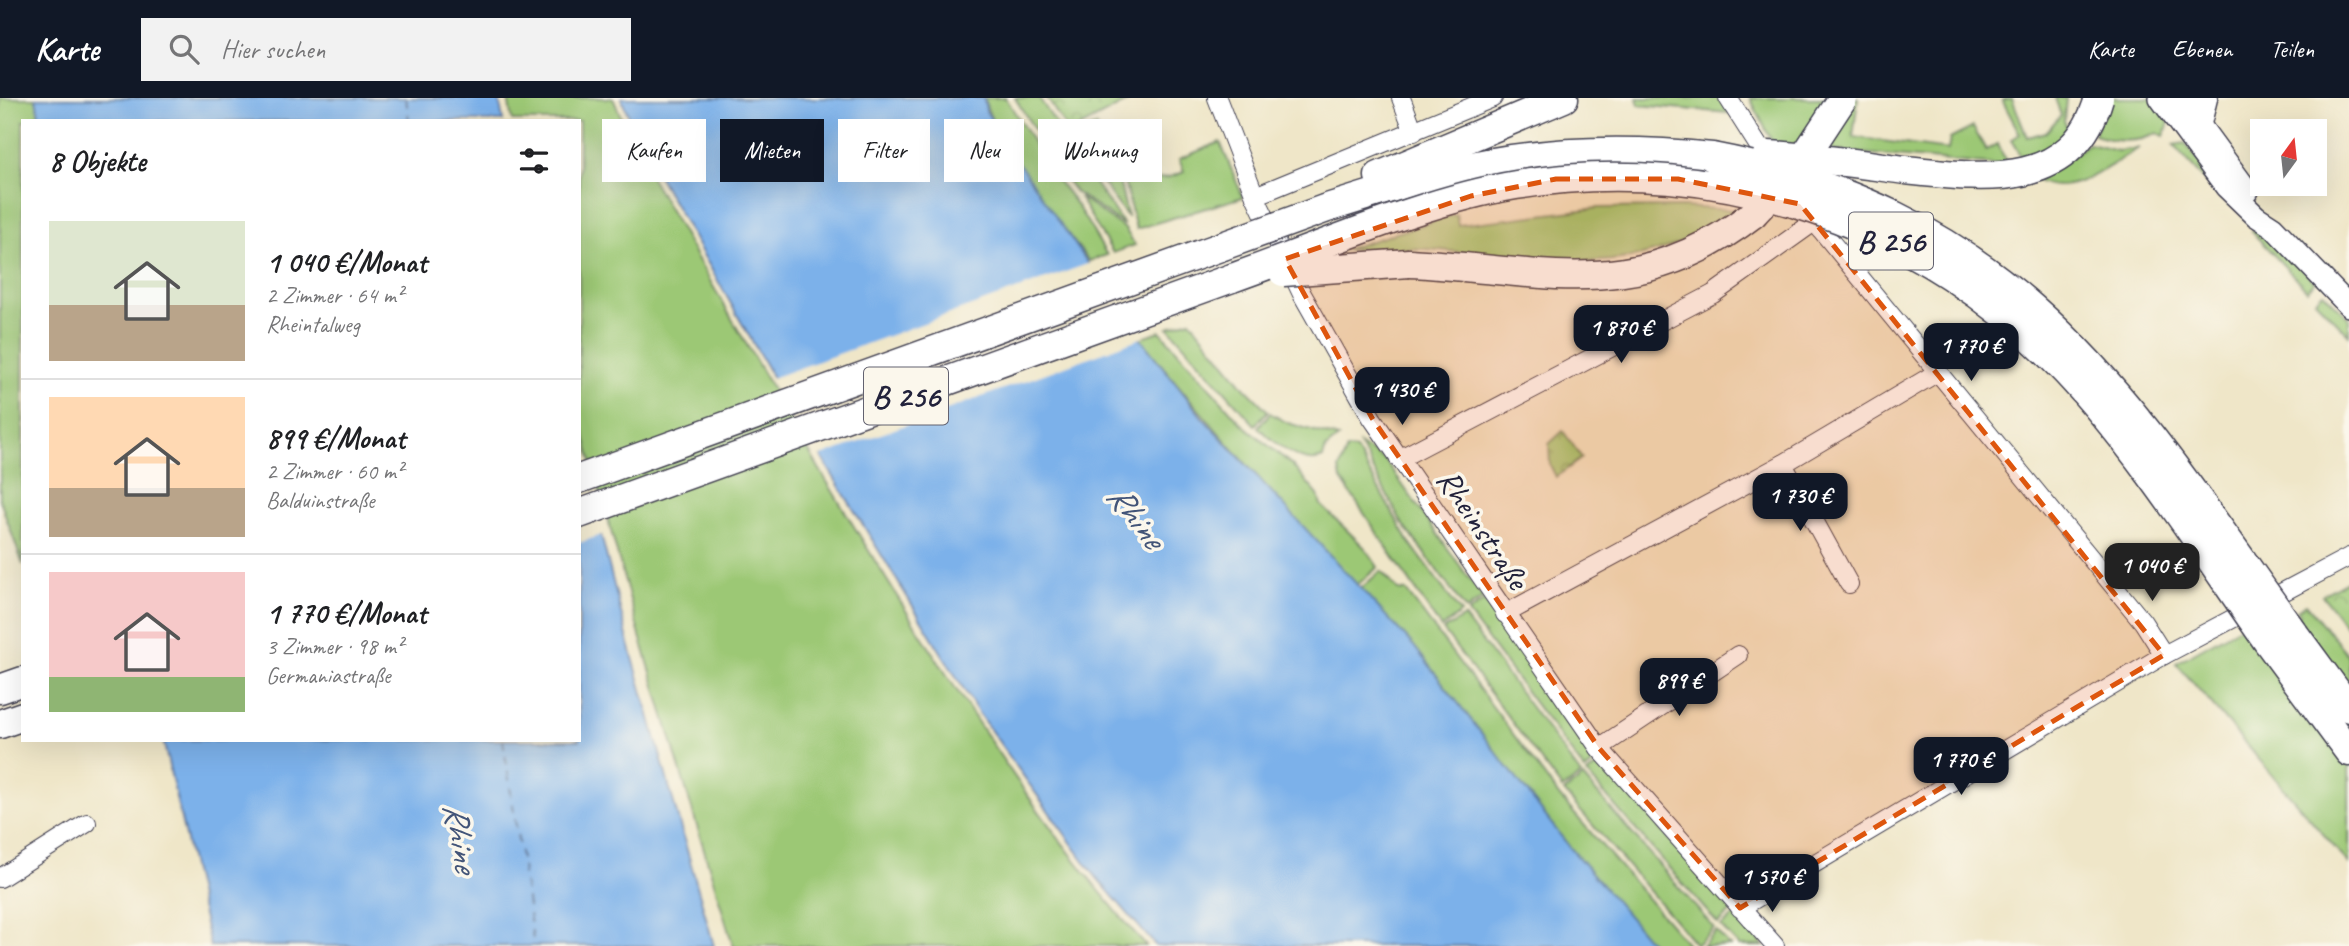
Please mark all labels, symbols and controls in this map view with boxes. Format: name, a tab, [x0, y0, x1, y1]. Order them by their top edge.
search box	[141, 18, 631, 81]
text: Karte	[35, 28, 99, 70]
icon: search	[165, 30, 203, 68]
text: Hier suchen	[221, 33, 325, 66]
text: Karte	[2088, 34, 2134, 64]
text: Ebenen	[2172, 34, 2232, 64]
text: Teilen	[2270, 34, 2314, 64]
chip: Kaufen	[602, 119, 706, 182]
chip: Mieten	[720, 119, 824, 182]
chip: Filter	[838, 119, 930, 182]
chip: Neu	[944, 119, 1024, 182]
chip: Wohnung	[1038, 119, 1162, 182]
north arrow	[2250, 119, 2328, 196]
map controls	[2250, 119, 2327, 196]
text: 8 Objekte	[49, 142, 146, 180]
icon: filters	[515, 142, 553, 180]
road number: B 256	[1849, 212, 1933, 270]
text: 1 040 €/Monat	[266, 243, 427, 281]
icon: home	[105, 249, 189, 333]
text: 2 Zimmer · 64 m²	[266, 281, 403, 310]
pin: 1 870 €	[1556, 306, 1686, 365]
text: Rheintalweg	[266, 310, 360, 339]
text: 1 870 €	[1590, 313, 1652, 342]
pin: 1 770 €	[1906, 324, 2036, 383]
text: 1 770 €	[1940, 331, 2002, 360]
road number: B 256	[864, 368, 948, 424]
pin: 1 430 €	[1337, 368, 1467, 427]
text: 1 430 €	[1371, 375, 1433, 404]
text: 899 €/Monat	[266, 419, 405, 457]
icon: home	[105, 425, 189, 509]
text: 2 Zimmer · 60 m²	[266, 457, 403, 486]
street label: Rheinstraße	[1427, 461, 1540, 599]
pin: 1 730 €	[1735, 474, 1865, 533]
water label: Rhine	[1097, 475, 1178, 561]
text: 1 730 €	[1769, 481, 1831, 510]
text: Balduinstraße	[266, 486, 375, 515]
pin: 1 040 €	[2087, 544, 2217, 603]
text: 1 040 €	[2121, 551, 2183, 580]
text: 1 770 €/Monat	[266, 594, 426, 632]
icon: home	[105, 600, 189, 684]
text: 3 Zimmer · 98 m²	[266, 632, 403, 661]
pin: 899 €	[1630, 658, 1728, 718]
text: Germaniastraße	[266, 661, 391, 690]
text: 899 €	[1656, 666, 1702, 695]
pin: 1 770 €	[1896, 738, 2026, 797]
text: 1 770 €	[1930, 745, 1992, 774]
water label: Rhine	[433, 799, 490, 879]
pin: 1 570 €	[1707, 854, 1837, 914]
text: 1 570 €	[1741, 862, 1803, 891]

